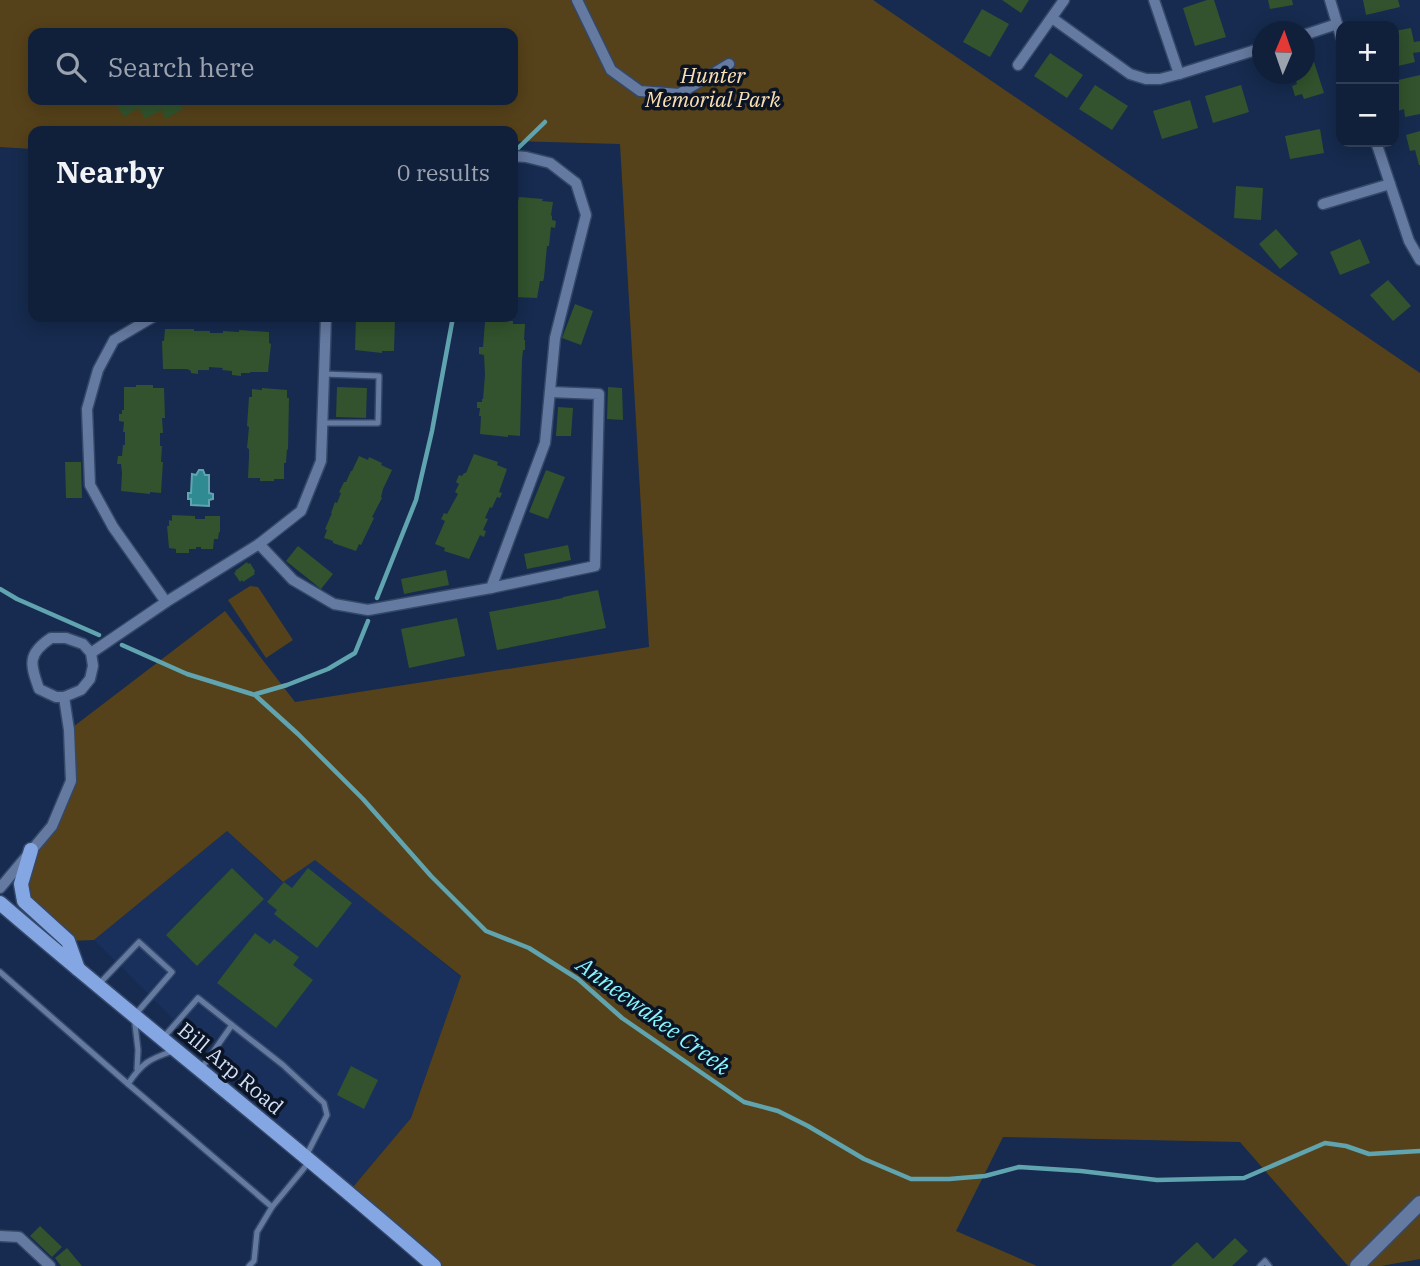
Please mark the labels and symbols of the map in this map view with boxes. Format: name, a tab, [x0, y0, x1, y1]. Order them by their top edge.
north arrow	[1252, 21, 1315, 84]
park label: Hunter Memorial Park	[644, 61, 782, 113]
water label: Anneewakee Creek	[570, 948, 737, 1081]
street label: Bill Arp Road	[172, 1016, 290, 1121]

